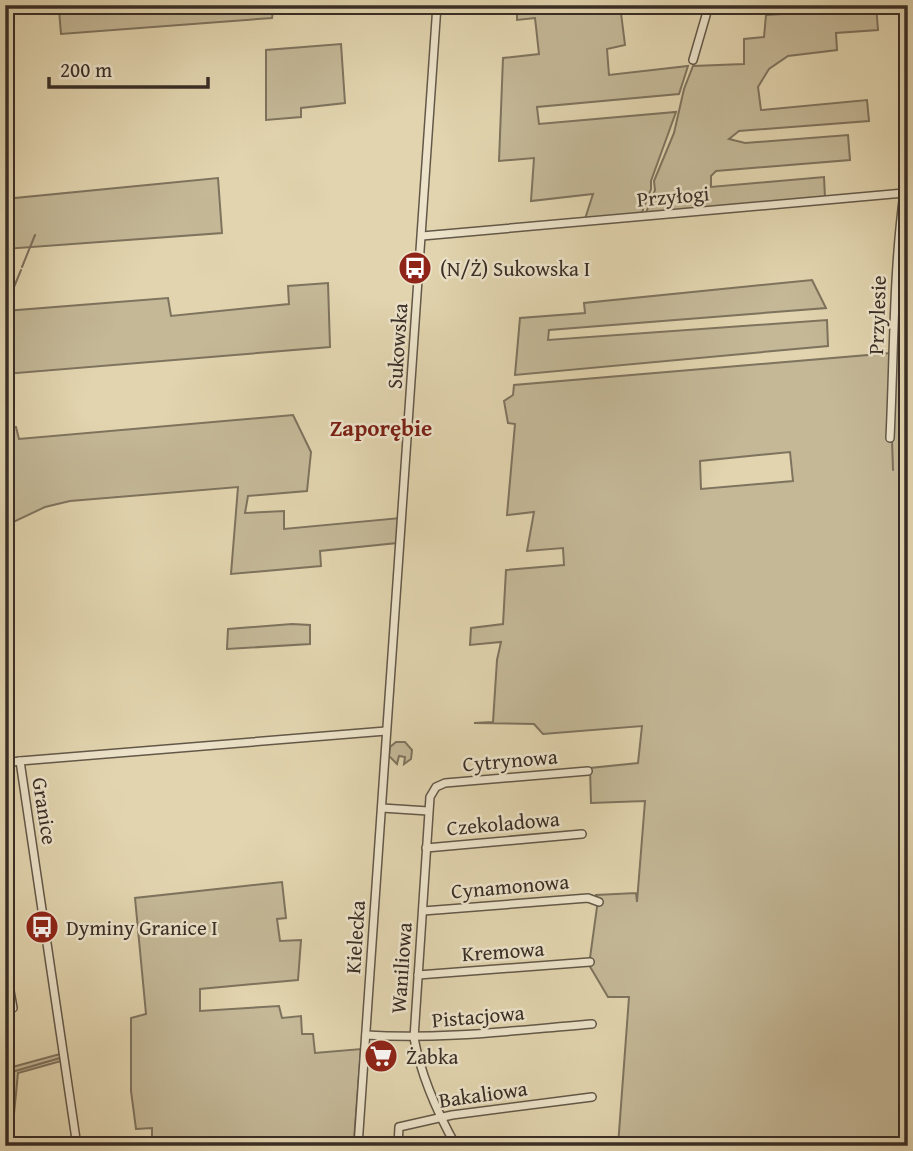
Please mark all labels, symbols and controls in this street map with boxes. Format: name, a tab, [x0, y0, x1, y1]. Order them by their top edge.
scale bar	[49, 46, 208, 90]
text: 200 m	[60, 54, 112, 85]
street label: Przyłogi	[635, 177, 711, 215]
bus stop icon: (N/Ż) Sukowska I	[396, 249, 434, 287]
place label: (N/Ż) Sukowska I	[440, 253, 590, 284]
street label: Przylesie	[860, 275, 894, 355]
street label: Sukowska	[379, 302, 415, 390]
district label: Zaporębie	[330, 411, 432, 444]
street label: Cytrynowa	[461, 740, 559, 780]
street label: Granice	[24, 775, 66, 847]
street label: Czekoladowa	[445, 803, 561, 843]
street label: Cynamonowa	[450, 865, 570, 907]
street label: Kielecka	[337, 899, 373, 975]
bus stop icon: Dyminy Granice I	[23, 908, 61, 946]
place label: Dyminy Granice I	[66, 912, 218, 943]
street label: Waniliowa	[382, 921, 420, 1015]
street label: Kremowa	[461, 933, 545, 969]
street label: Pistacjowa	[430, 997, 526, 1035]
supermarket icon: Żabka	[362, 1037, 400, 1075]
place label: Żabka	[406, 1041, 459, 1072]
street label: Bakaliowa	[437, 1072, 529, 1116]

